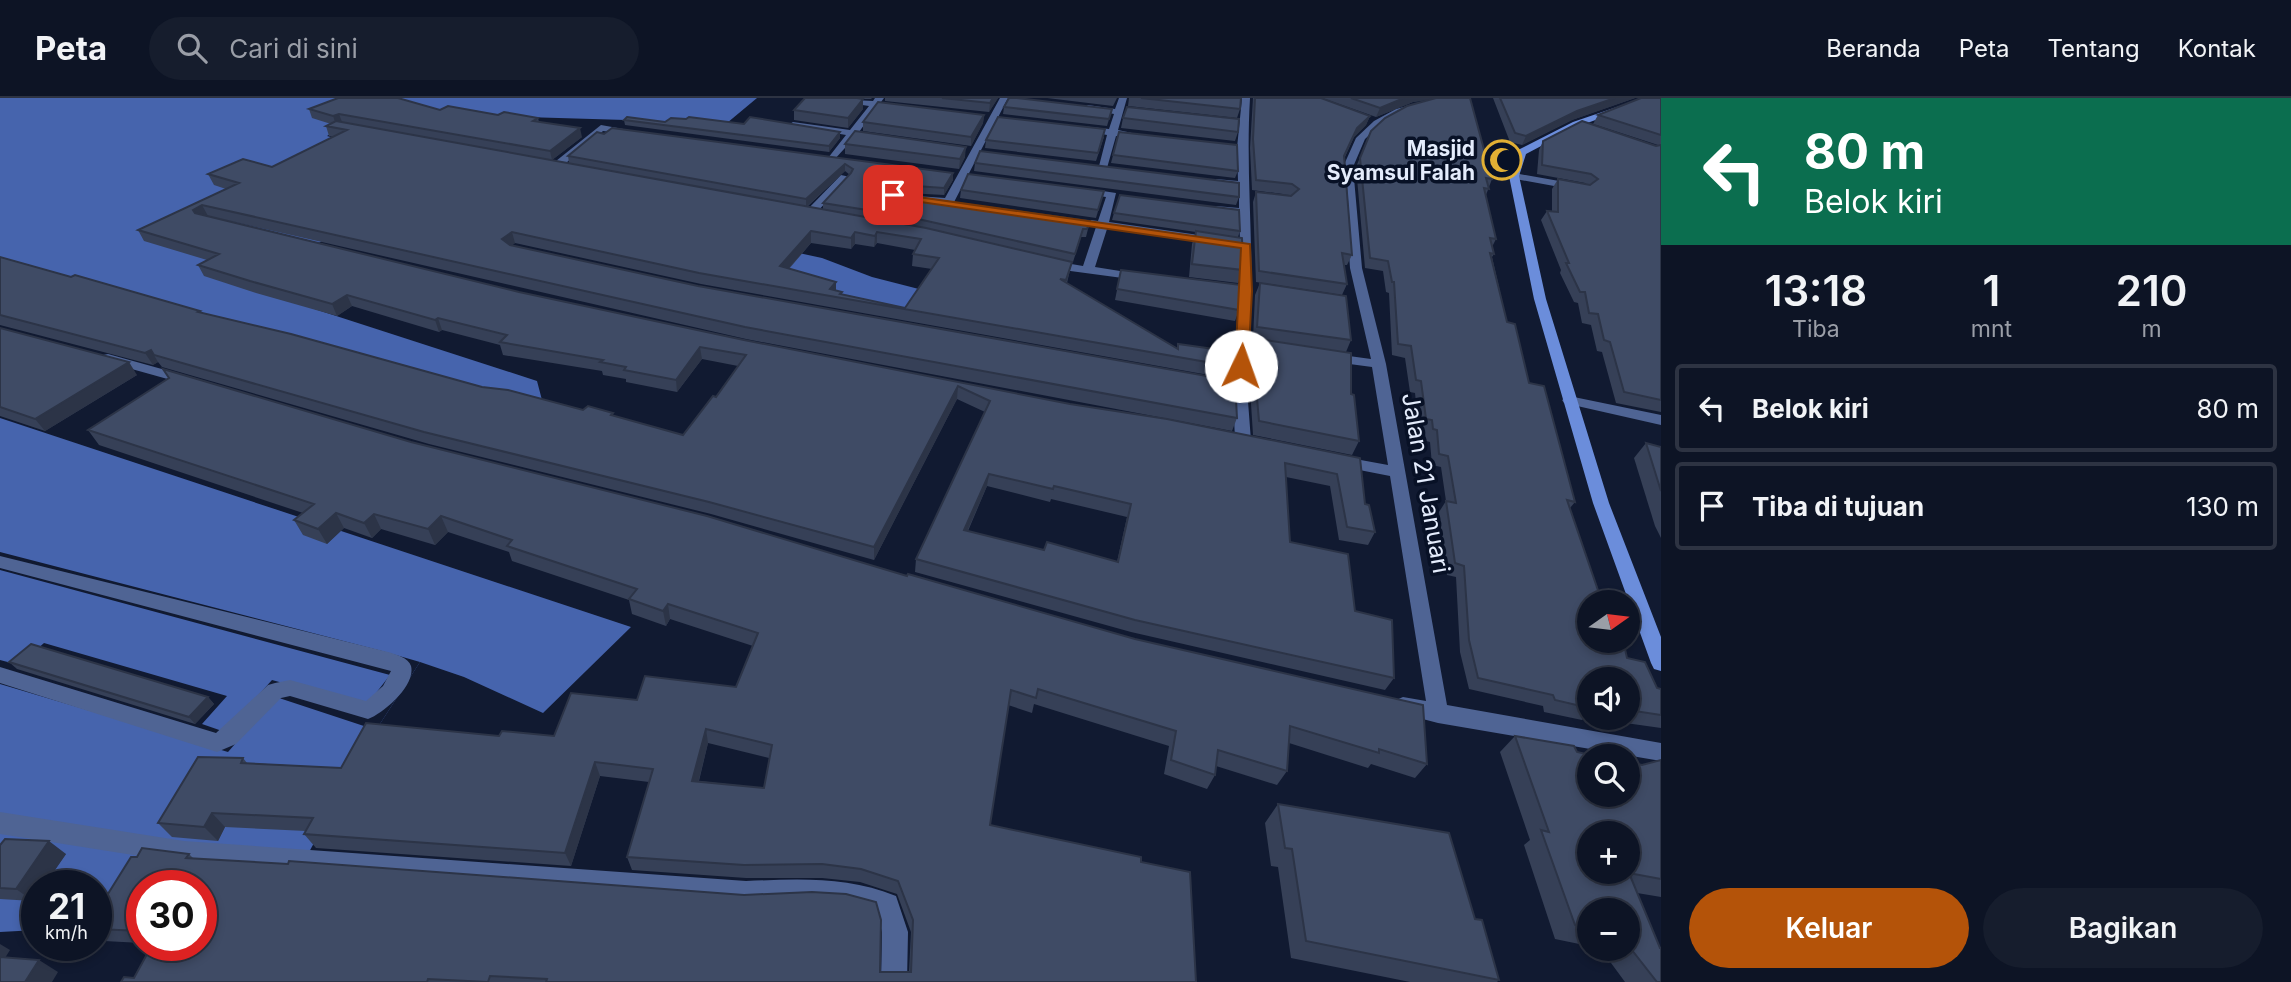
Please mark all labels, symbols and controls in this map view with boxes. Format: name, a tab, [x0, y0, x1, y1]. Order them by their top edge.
search box	[149, 17, 639, 80]
text: Peta	[35, 28, 107, 68]
icon: search	[173, 29, 211, 67]
text: Cari di sini	[229, 33, 358, 64]
text: Beranda	[1826, 34, 1921, 63]
text: Peta	[1959, 34, 2009, 63]
text: Tentang	[2047, 34, 2140, 63]
text: Kontak	[2178, 34, 2256, 63]
text: 80 m	[1804, 122, 1925, 181]
icon: left	[1689, 126, 1780, 217]
place label: Masjid Syamsul Falah	[1327, 136, 1475, 185]
mosque icon: Masjid Syamsul Falah	[1481, 139, 1523, 181]
pin	[863, 165, 923, 225]
icon: arrive	[874, 176, 912, 214]
text: Belok kiri	[1804, 182, 1943, 221]
text: 13:18	[1765, 265, 1867, 316]
text: 1	[1983, 265, 2000, 316]
text: 210	[2116, 265, 2187, 316]
text: Tiba	[1792, 315, 1840, 343]
text: mnt	[1971, 315, 2012, 343]
text: m	[2141, 315, 2162, 343]
position arrow	[1204, 329, 1278, 403]
icon: left	[1693, 389, 1731, 427]
street label: Jalan 21 Januari	[1396, 390, 1456, 576]
text: Belok kiri	[1752, 393, 1869, 424]
text: 80 m	[2196, 393, 2259, 424]
icon: arrive	[1693, 487, 1731, 525]
text: Tiba di tujuan	[1752, 491, 1924, 522]
text: 130 m	[2186, 491, 2259, 522]
north arrow	[1577, 590, 1640, 653]
map controls	[1577, 590, 1640, 961]
button: sound	[1577, 667, 1640, 730]
button: search	[1577, 744, 1640, 807]
button: +	[1577, 821, 1640, 884]
speed limit sign: 30	[126, 870, 217, 961]
text: 21	[48, 885, 85, 927]
button: Keluar	[1689, 888, 1969, 968]
button: Bagikan	[1983, 888, 2263, 968]
button: −	[1577, 898, 1640, 961]
text: km/h	[45, 922, 88, 943]

